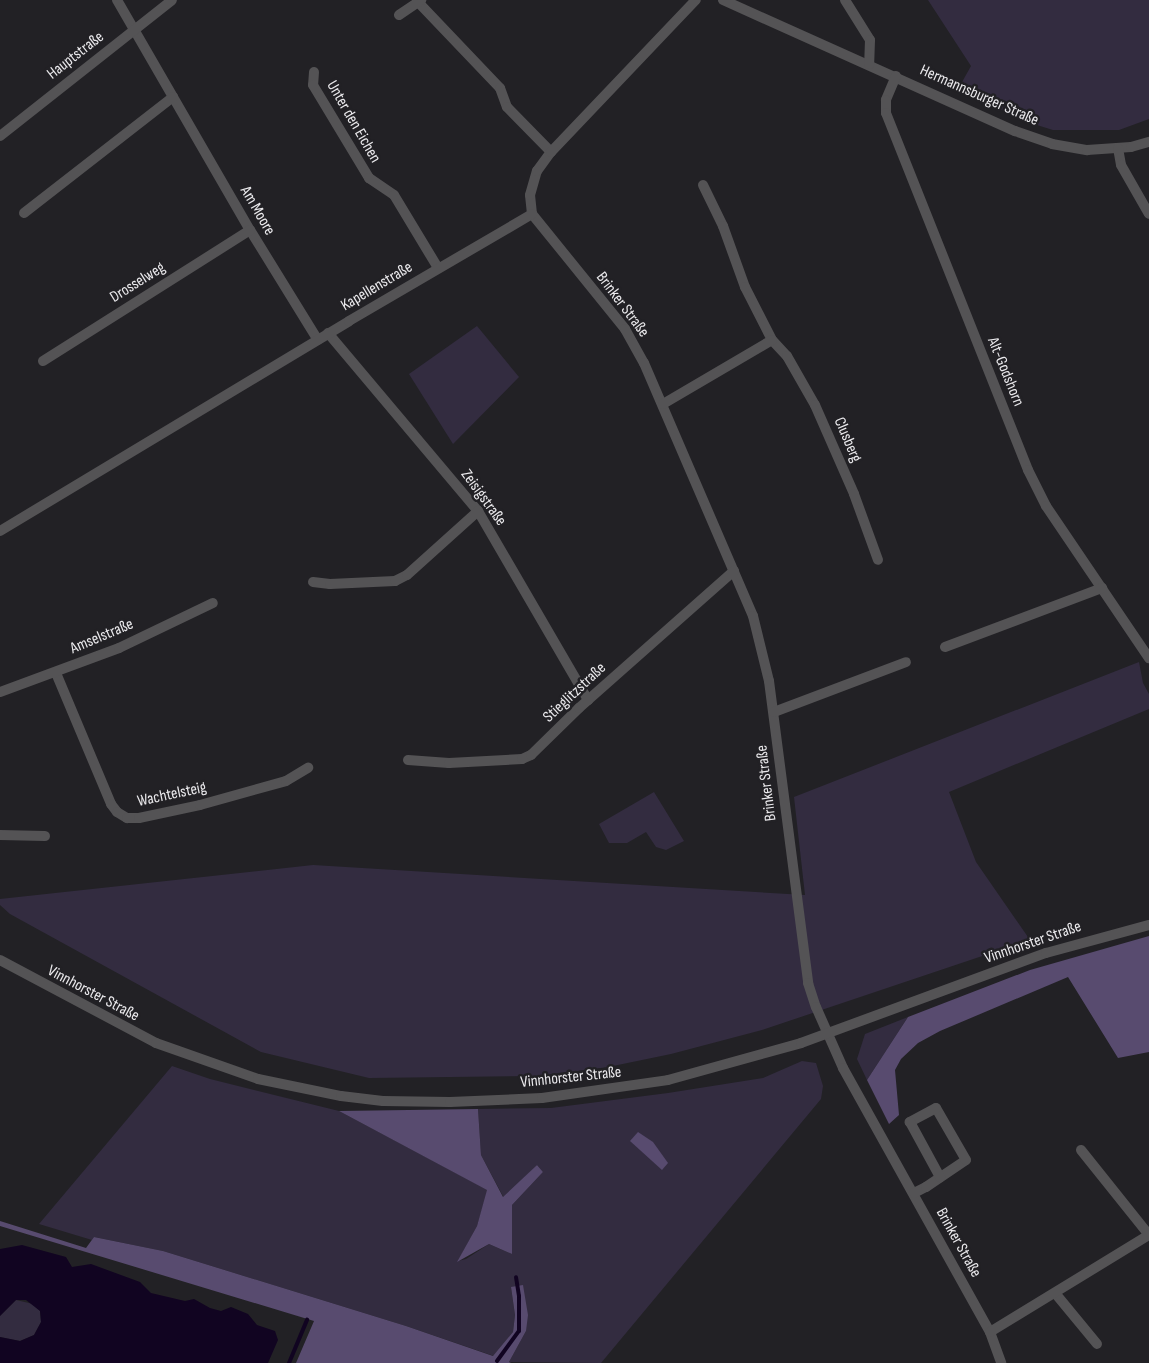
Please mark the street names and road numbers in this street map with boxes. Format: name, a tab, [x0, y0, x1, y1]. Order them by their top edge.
street label: Hauptstraße	[44, 28, 108, 84]
street label: Hermannsburger Straße	[917, 61, 1041, 131]
street label: Unter den Eichen	[322, 77, 384, 167]
street label: Am Moore	[235, 183, 279, 239]
street label: Kapellenstraße	[338, 258, 416, 316]
street label: Drosselweg	[107, 259, 169, 307]
street label: Brinker Straße	[591, 269, 653, 341]
street label: Alt-Godshorn	[982, 335, 1028, 409]
street label: Clusberg	[829, 415, 865, 465]
street label: Zeisigstraße	[456, 466, 510, 530]
street label: Amselstraße	[67, 615, 137, 659]
street label: Stieglitzstraße	[540, 659, 610, 727]
street label: Brinker Straße	[753, 744, 781, 822]
street label: Wachtelsteig	[136, 778, 208, 812]
street label: Vinnhorster Straße	[982, 917, 1084, 969]
street label: Vinnhorster Straße	[44, 962, 142, 1026]
street label: Vinnhorster Straße	[520, 1063, 622, 1093]
street label: Brinker Straße	[931, 1205, 985, 1281]

